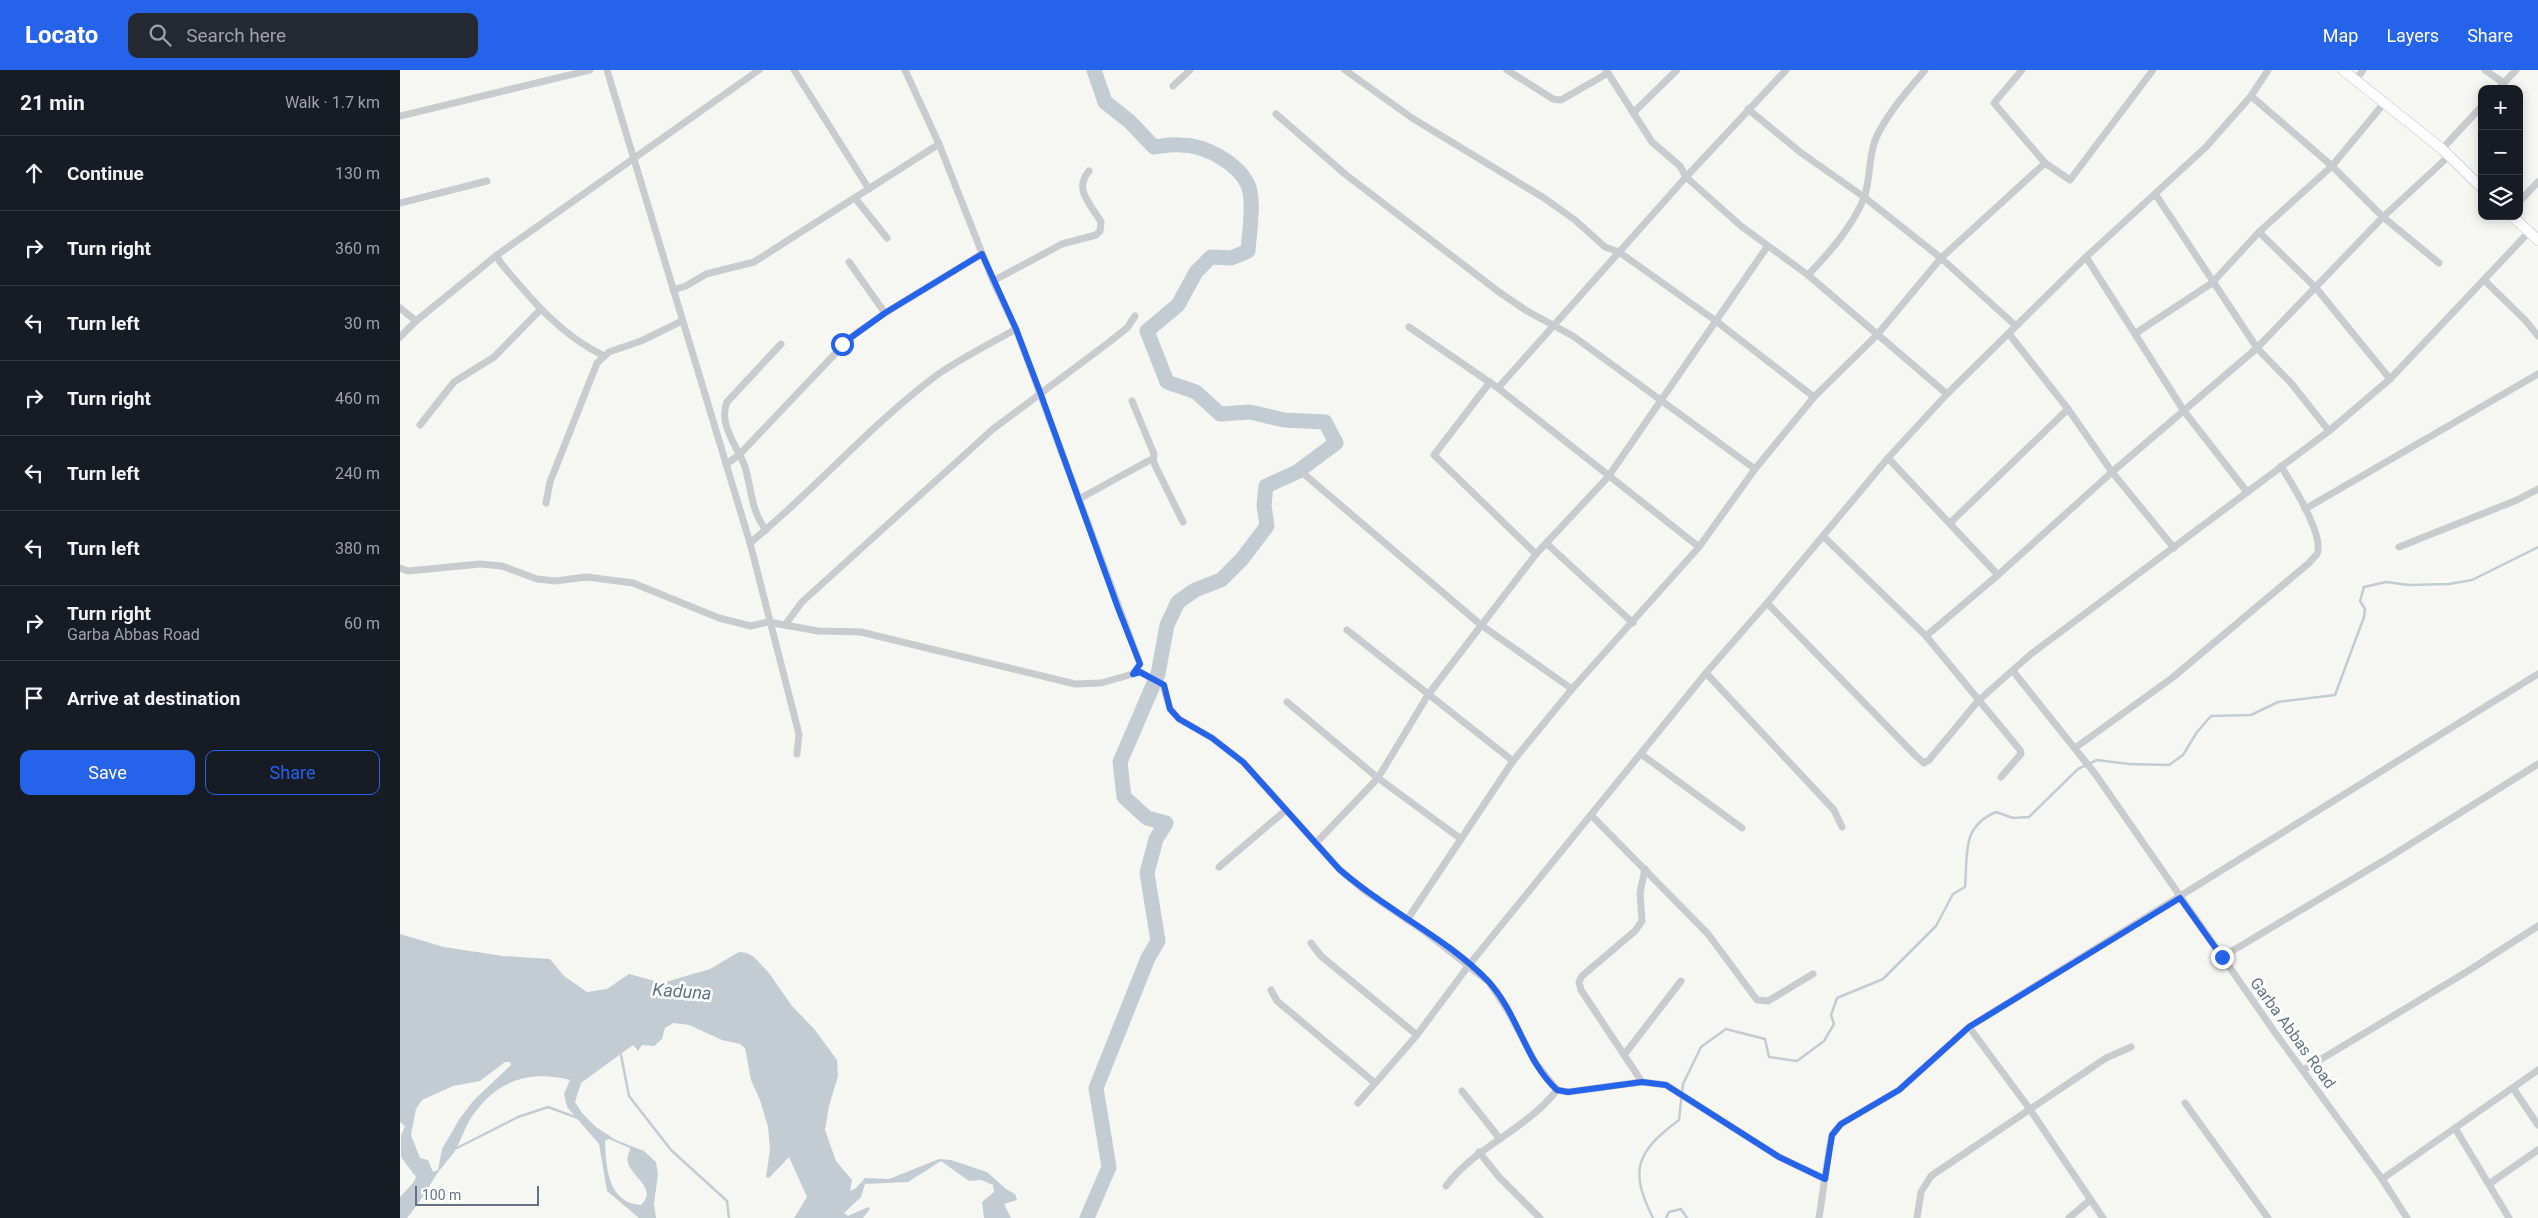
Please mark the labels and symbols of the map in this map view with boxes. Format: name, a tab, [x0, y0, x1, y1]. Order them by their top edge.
route start	[831, 333, 854, 356]
route end	[2211, 946, 2234, 969]
street label: Garba Abbas Road	[2246, 974, 2340, 1092]
water label: Kaduna	[652, 978, 712, 1004]
scale bar	[415, 1183, 539, 1206]

